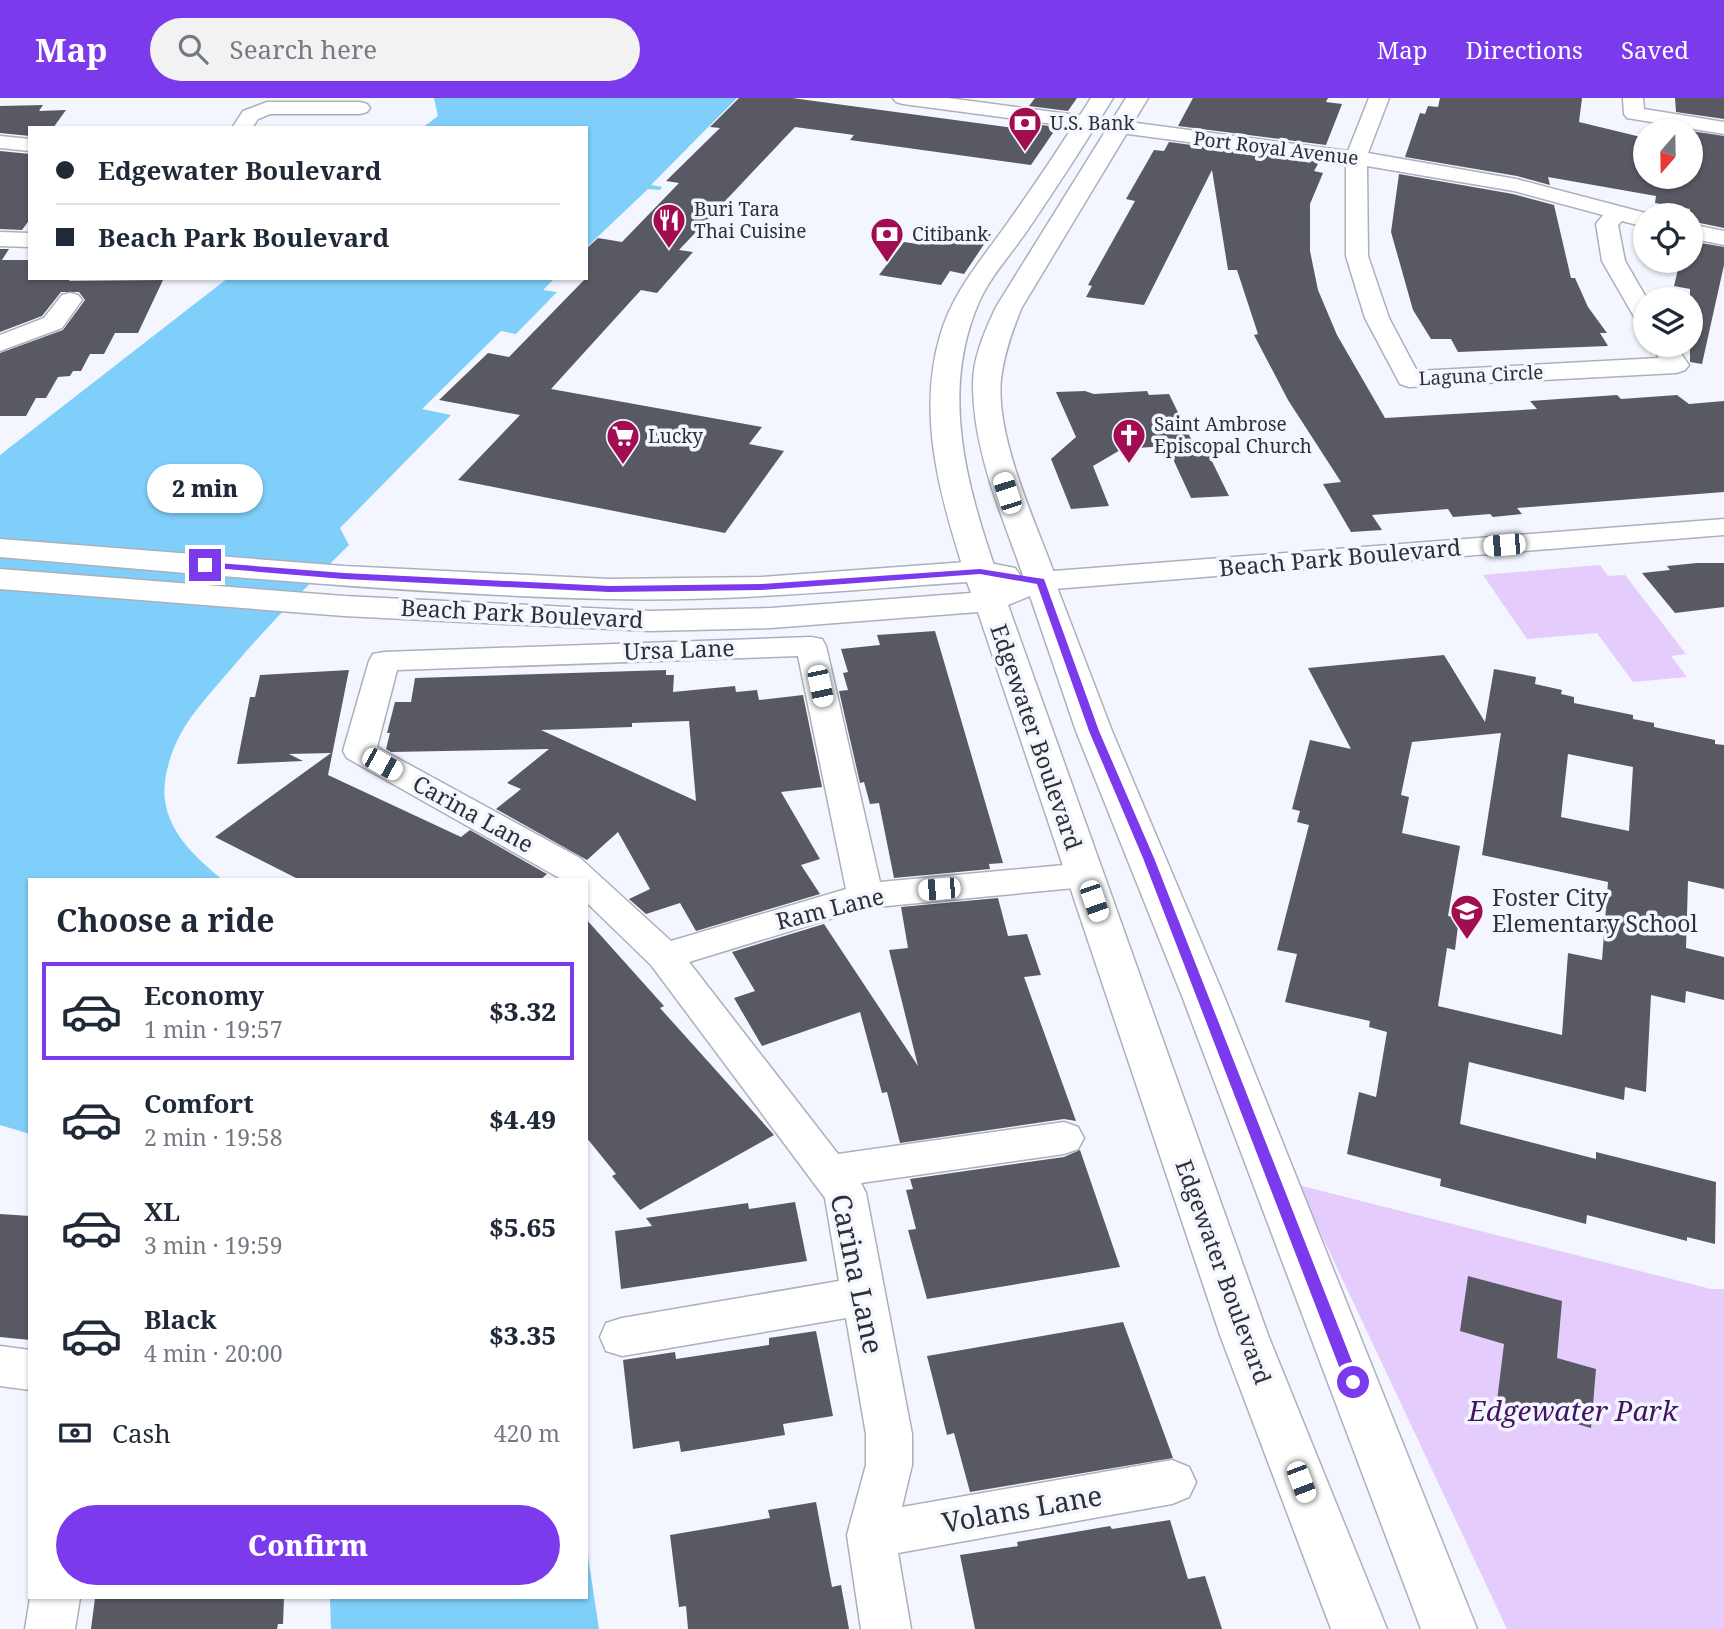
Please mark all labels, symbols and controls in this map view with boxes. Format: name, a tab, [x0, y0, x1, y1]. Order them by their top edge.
search box	[150, 18, 640, 81]
text: Map	[35, 27, 108, 72]
icon: search	[174, 30, 212, 68]
text: Search here	[230, 31, 377, 67]
text: Map	[1377, 33, 1428, 66]
text: Directions	[1466, 33, 1583, 66]
text: Saved	[1621, 33, 1689, 66]
bank icon: U.S. Bank	[1006, 104, 1044, 153]
place label: U.S. Bank	[1050, 110, 1135, 136]
north arrow	[1633, 119, 1703, 189]
map controls	[1633, 119, 1703, 357]
street label: Port Royal Avenue	[1192, 125, 1360, 171]
text: Edgewater Boulevard	[98, 152, 382, 188]
place label: Buri Tara Thai Cuisine	[694, 196, 806, 244]
restaurant icon: Buri Tara Thai Cuisine	[650, 201, 688, 250]
button: locate	[1633, 203, 1703, 273]
bank icon: Citibank	[868, 215, 906, 264]
text: Beach Park Boulevard	[98, 219, 390, 255]
place label: Citibank	[912, 221, 989, 247]
button: layers	[1633, 287, 1703, 357]
street label: Laguna Circle	[1418, 359, 1544, 391]
place label: Saint Ambrose Episcopal Church	[1154, 411, 1312, 459]
church icon: Saint Ambrose Episcopal Church	[1110, 416, 1148, 465]
supermarket icon: Lucky	[604, 417, 642, 466]
place label: Lucky	[648, 423, 703, 449]
callout: 2 min	[147, 463, 263, 512]
car	[991, 470, 1024, 516]
text: 2 min	[172, 472, 238, 504]
street label: Beach Park Boulevard	[1218, 530, 1462, 584]
car	[1483, 533, 1526, 557]
route end	[189, 549, 221, 581]
street label: Beach Park Boulevard	[400, 591, 644, 635]
street label: Edgewater Boulevard	[983, 620, 1091, 854]
street label: Ursa Lane	[623, 631, 735, 667]
car	[806, 663, 835, 709]
car	[359, 745, 406, 783]
street label: Carina Lane	[407, 767, 540, 859]
car	[918, 877, 961, 901]
car	[1078, 878, 1111, 924]
street label: Ram Lane	[772, 879, 887, 937]
place label: Foster City Elementary School	[1492, 881, 1698, 939]
school or university icon: Foster City Elementary School	[1448, 892, 1486, 941]
text: Choose a ride	[56, 898, 275, 941]
text: Economy	[144, 977, 264, 1013]
icon: car	[60, 980, 123, 1043]
text: $3.32	[489, 993, 556, 1029]
text: 1 min · 19:57	[144, 1013, 282, 1045]
text: Comfort	[144, 1085, 254, 1121]
icon: car	[60, 1088, 123, 1151]
text: $4.49	[489, 1101, 556, 1137]
text: 2 min · 19:58	[144, 1121, 282, 1153]
street label: Edgewater Boulevard	[1168, 1155, 1279, 1388]
street label: Carina Lane	[823, 1190, 893, 1357]
text: XL	[144, 1193, 180, 1229]
icon: car	[60, 1196, 123, 1259]
text: $5.65	[489, 1209, 556, 1245]
text: 3 min · 19:59	[144, 1229, 282, 1261]
text: Black	[144, 1301, 217, 1337]
icon: car	[60, 1304, 123, 1367]
text: $3.35	[489, 1317, 556, 1353]
text: 4 min · 20:00	[144, 1337, 282, 1369]
route start	[1337, 1366, 1369, 1398]
park label: Edgewater Park	[1467, 1391, 1679, 1429]
icon: cash	[56, 1414, 94, 1452]
text: Cash	[112, 1415, 171, 1451]
text: 420 m	[494, 1417, 560, 1449]
car	[1284, 1459, 1319, 1505]
street label: Volans Lane	[939, 1475, 1105, 1541]
button: Confirm	[56, 1505, 560, 1585]

